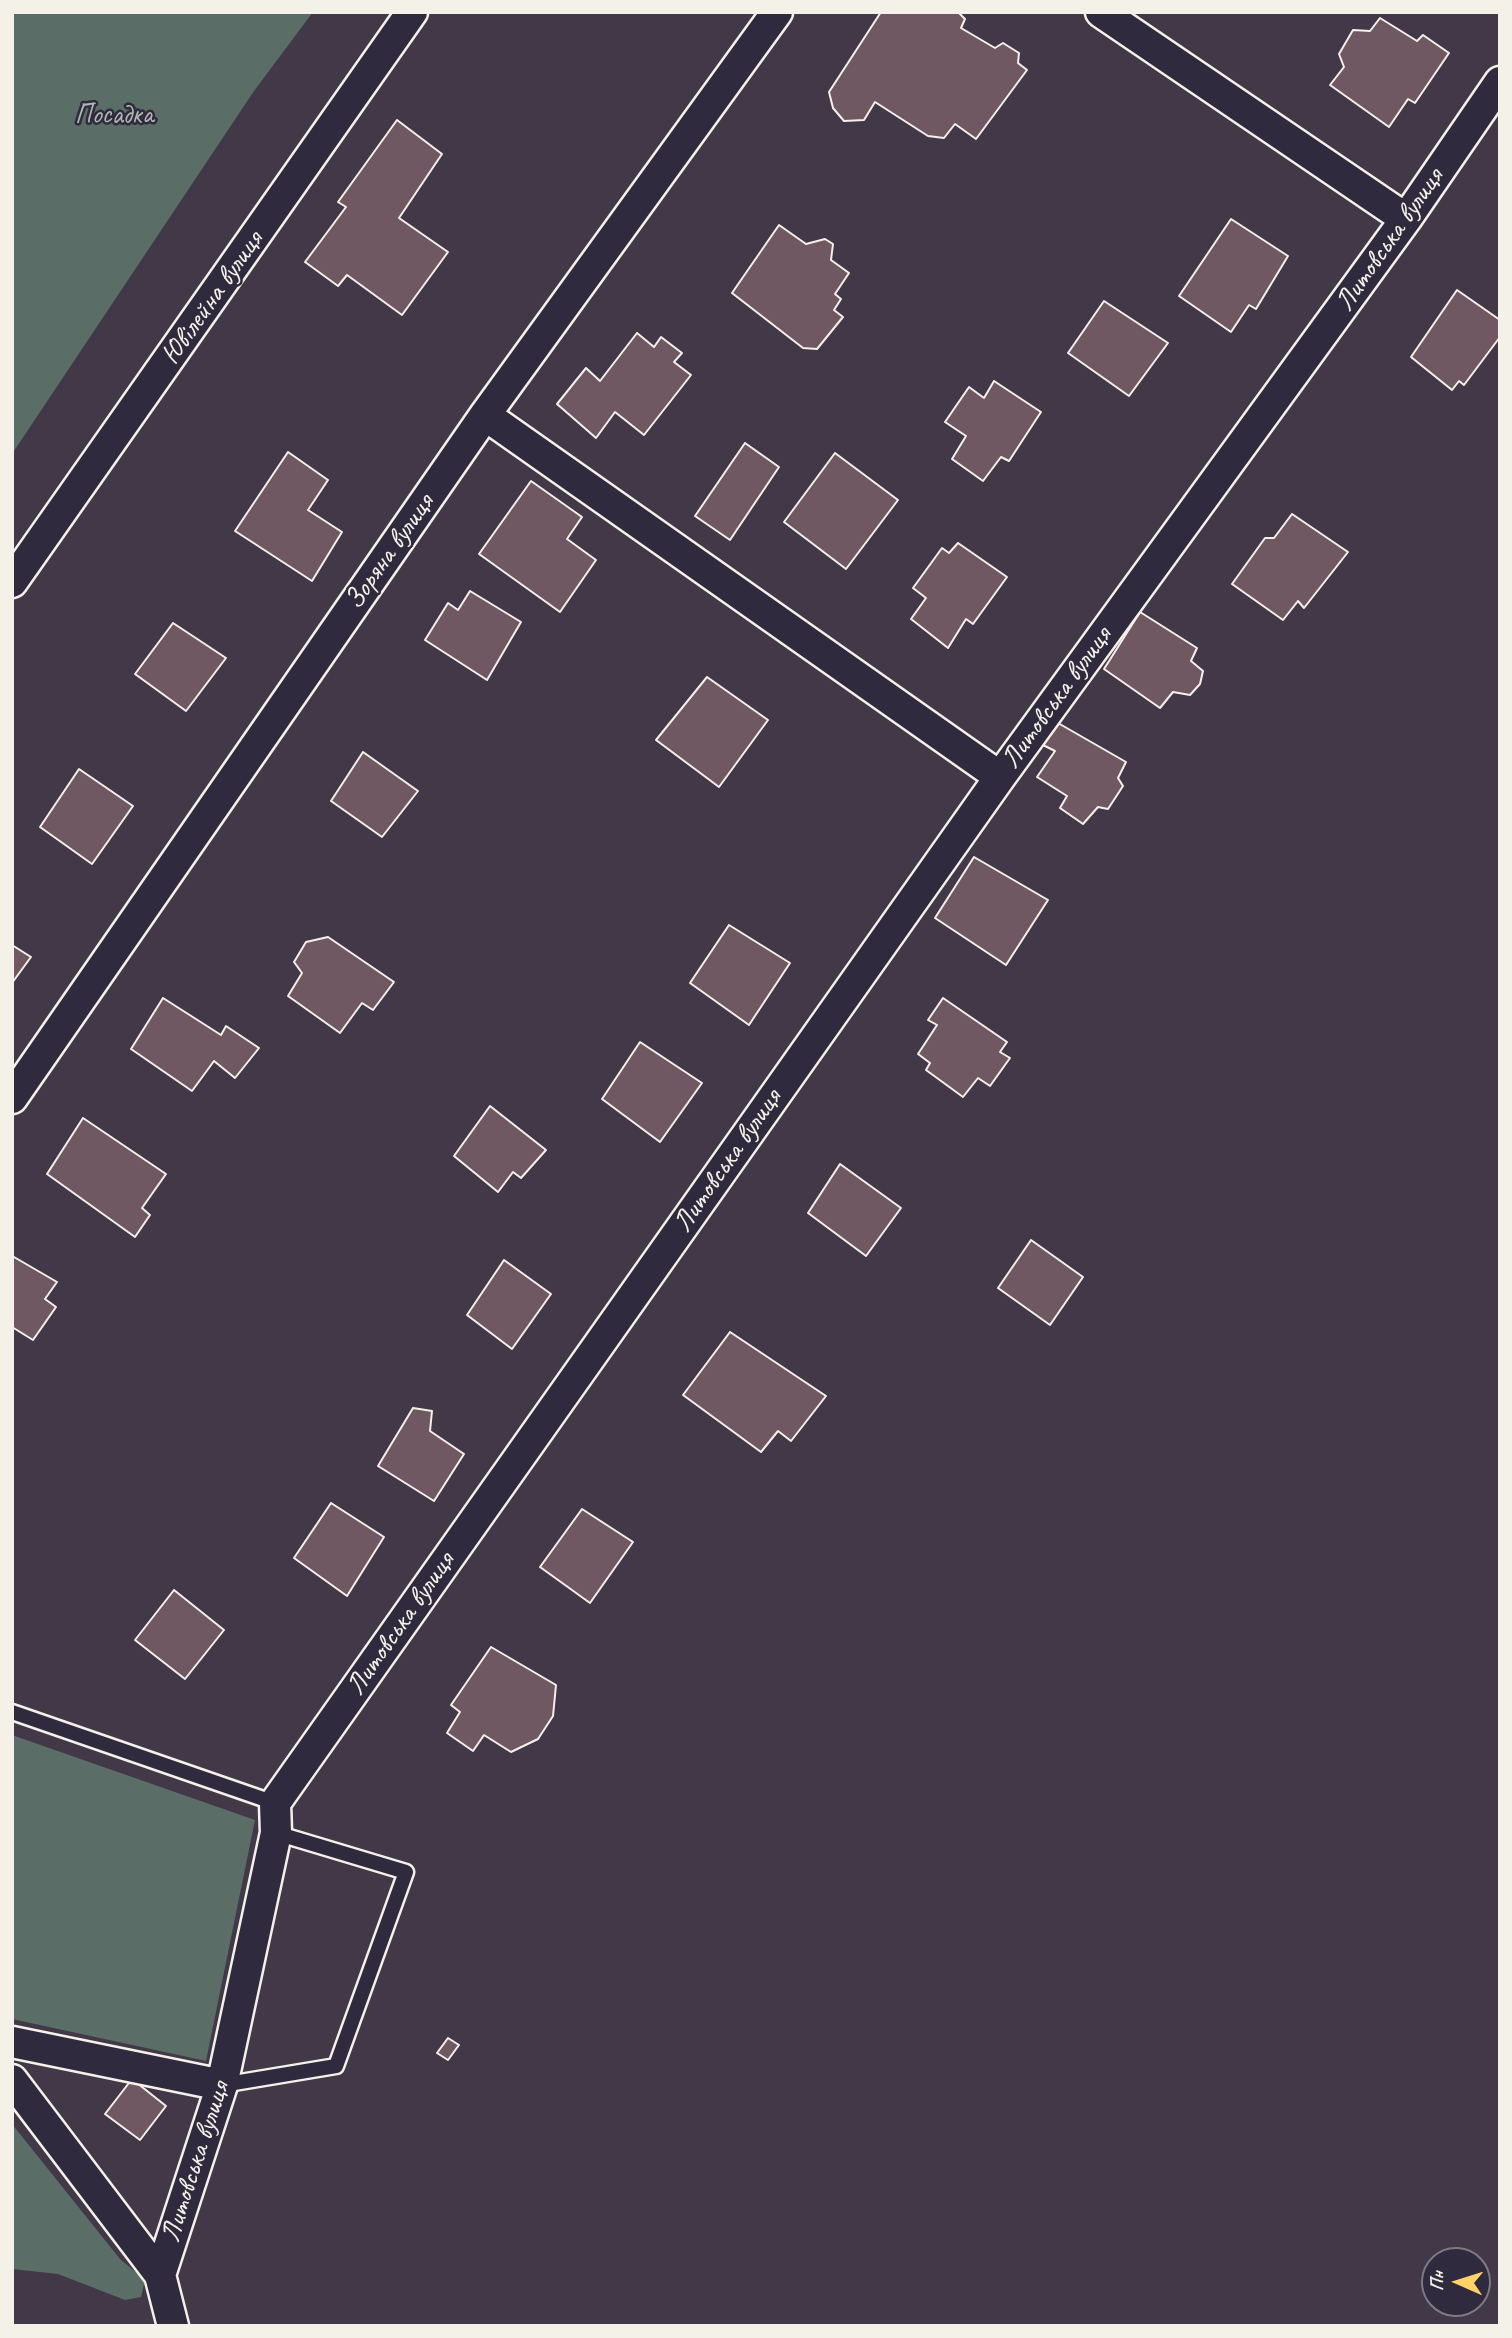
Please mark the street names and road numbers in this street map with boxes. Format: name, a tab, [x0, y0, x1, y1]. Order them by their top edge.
street label: Литовська вулиця	[1328, 162, 1452, 318]
street label: Ювілейна вулиця	[155, 225, 271, 371]
street label: Зоряна вулиця	[338, 488, 442, 616]
street label: Литовська вулиця	[994, 621, 1120, 775]
street label: Литовська вулиця	[666, 1083, 790, 1239]
street label: Литовська вулиця	[339, 1546, 463, 1702]
street label: Литовська вулиця	[154, 2077, 238, 2247]

